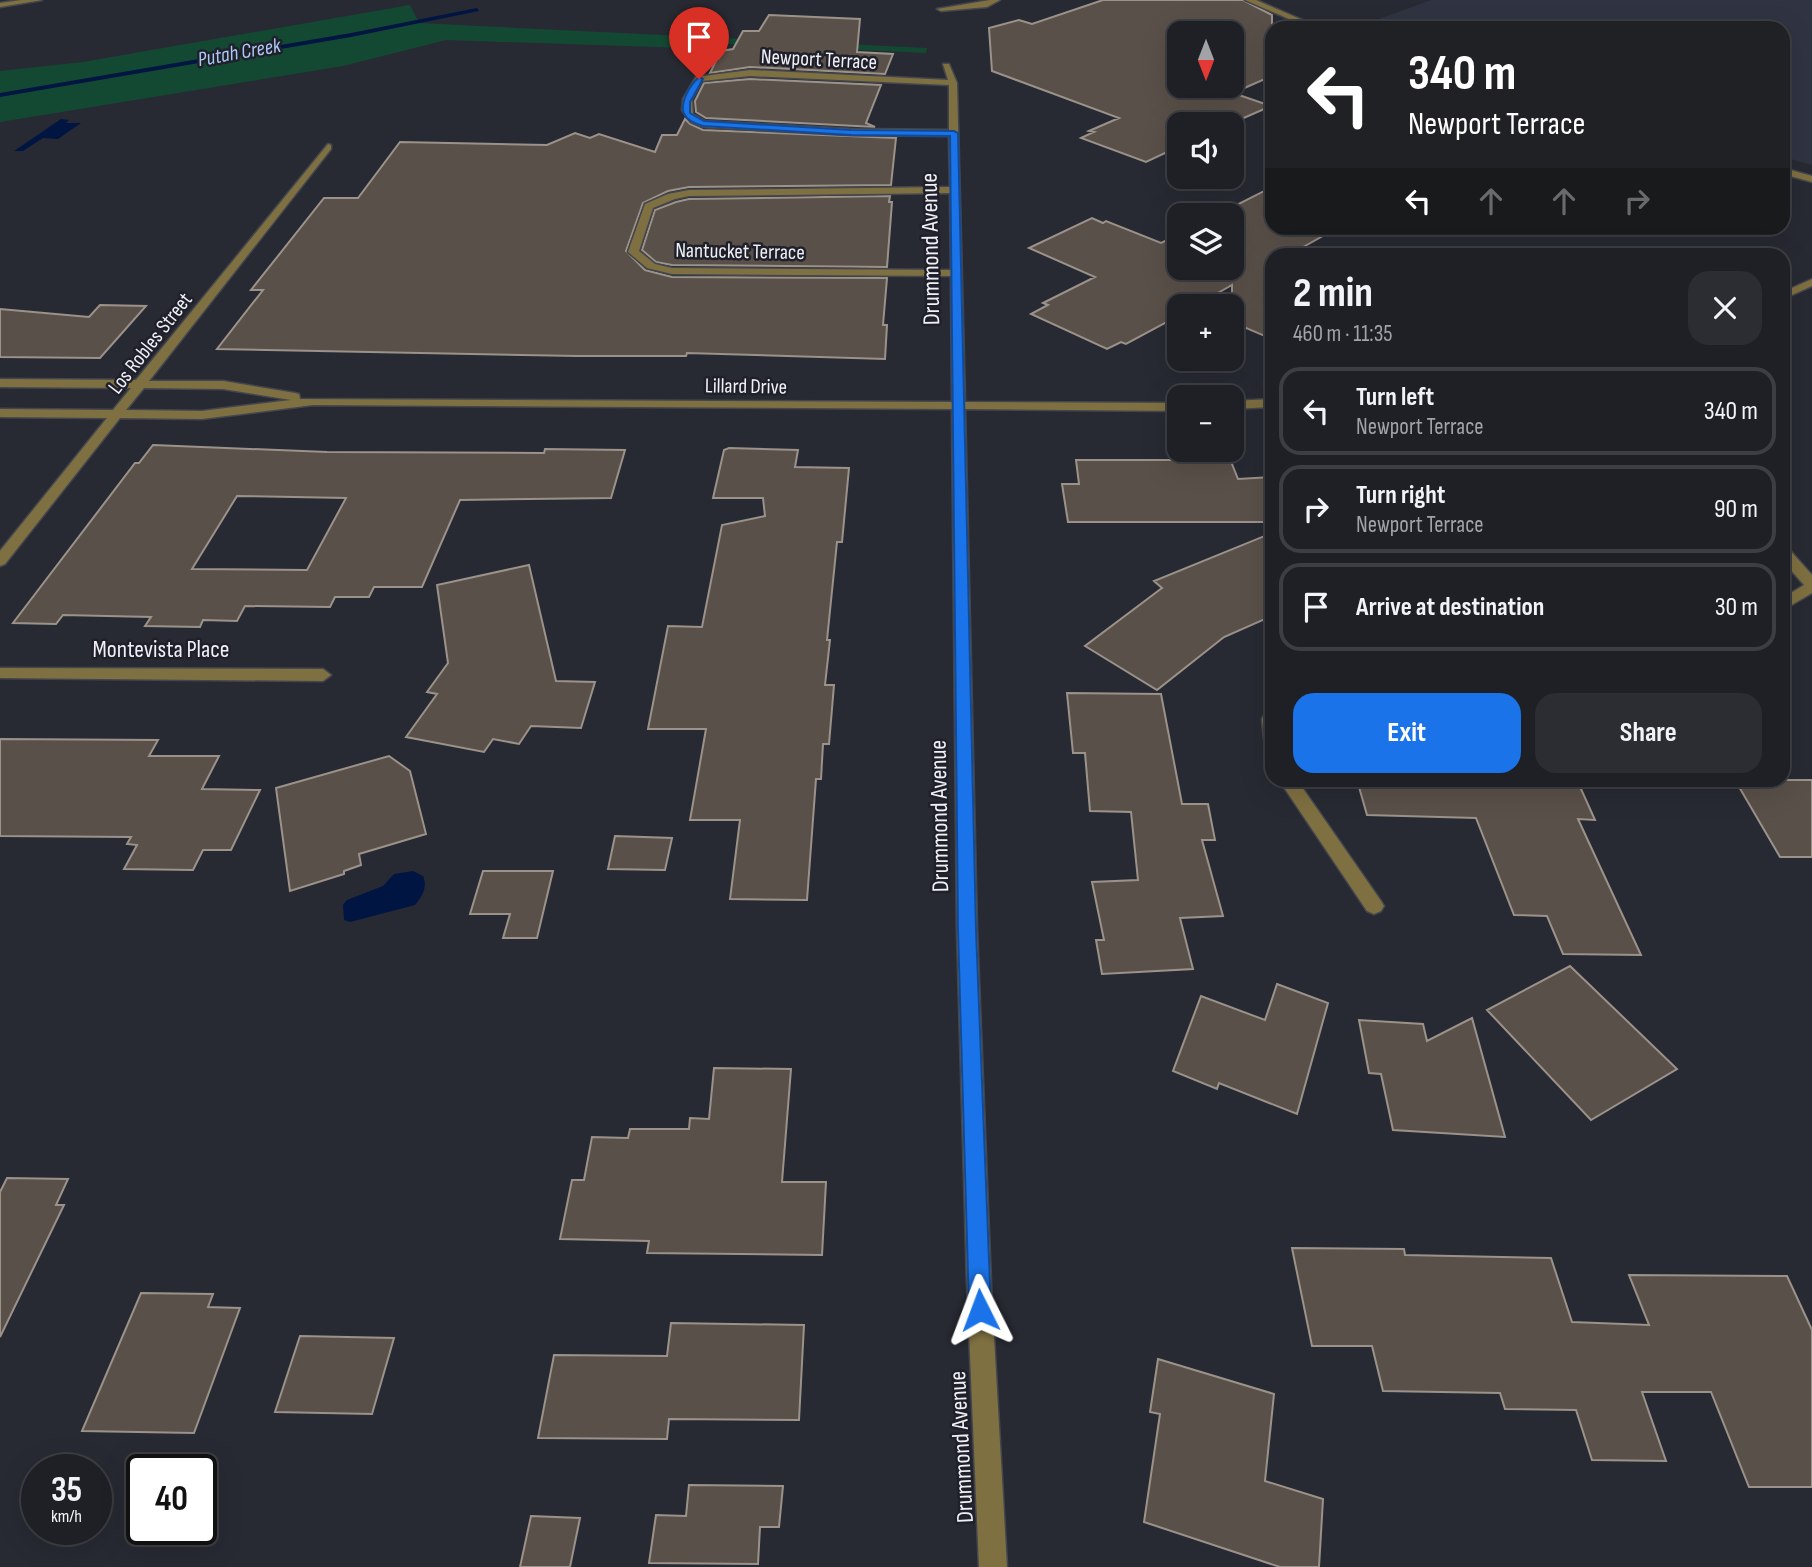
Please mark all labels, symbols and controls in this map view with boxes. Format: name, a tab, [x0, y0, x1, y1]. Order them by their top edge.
pin	[669, 7, 729, 79]
icon: arrive	[680, 18, 718, 56]
north arrow	[1167, 21, 1244, 98]
map controls	[1167, 21, 1244, 462]
water label: Putah Creek	[196, 33, 284, 72]
street label: Newport Terrace	[760, 44, 878, 75]
text: 340 m	[1408, 45, 1516, 104]
icon: left	[1293, 49, 1384, 140]
text: Newport Terrace	[1408, 105, 1585, 144]
button: sound	[1167, 112, 1244, 189]
street label: Drummond Avenue	[915, 173, 946, 325]
icon: left	[1399, 182, 1437, 220]
icon: ahead	[1472, 182, 1510, 220]
icon: ahead	[1545, 182, 1583, 220]
icon: right	[1618, 182, 1656, 220]
button: layers	[1167, 203, 1244, 280]
street label: Nantucket Terrace	[675, 238, 805, 265]
text: 2 min	[1293, 268, 1373, 319]
button: close	[1688, 271, 1762, 345]
street label: Los Robles Street	[103, 288, 198, 399]
button: +	[1167, 294, 1244, 371]
text: 460 m · 11:35	[1293, 320, 1393, 348]
street label: Lillard Drive	[705, 373, 787, 400]
text: Turn left	[1356, 382, 1434, 413]
button: −	[1167, 385, 1244, 462]
icon: left	[1297, 392, 1335, 430]
text: 340 m	[1704, 396, 1758, 427]
text: Newport Terrace	[1356, 413, 1484, 441]
text: Turn right	[1356, 480, 1445, 511]
icon: right	[1297, 490, 1335, 528]
text: 90 m	[1714, 494, 1758, 525]
text: Newport Terrace	[1356, 511, 1484, 539]
icon: arrive	[1297, 588, 1335, 626]
text: Arrive at destination	[1356, 592, 1544, 623]
text: 30 m	[1715, 592, 1758, 623]
street label: Montevista Place	[93, 635, 229, 664]
button: Exit	[1293, 693, 1521, 773]
button: Share	[1535, 693, 1762, 773]
street label: Drummond Avenue	[924, 740, 955, 892]
position arrow	[943, 1273, 1017, 1347]
street label: Drummond Avenue	[943, 1370, 980, 1524]
speed limit sign: 40	[126, 1454, 217, 1545]
text: 35	[51, 1469, 82, 1512]
text: km/h	[51, 1506, 82, 1527]

